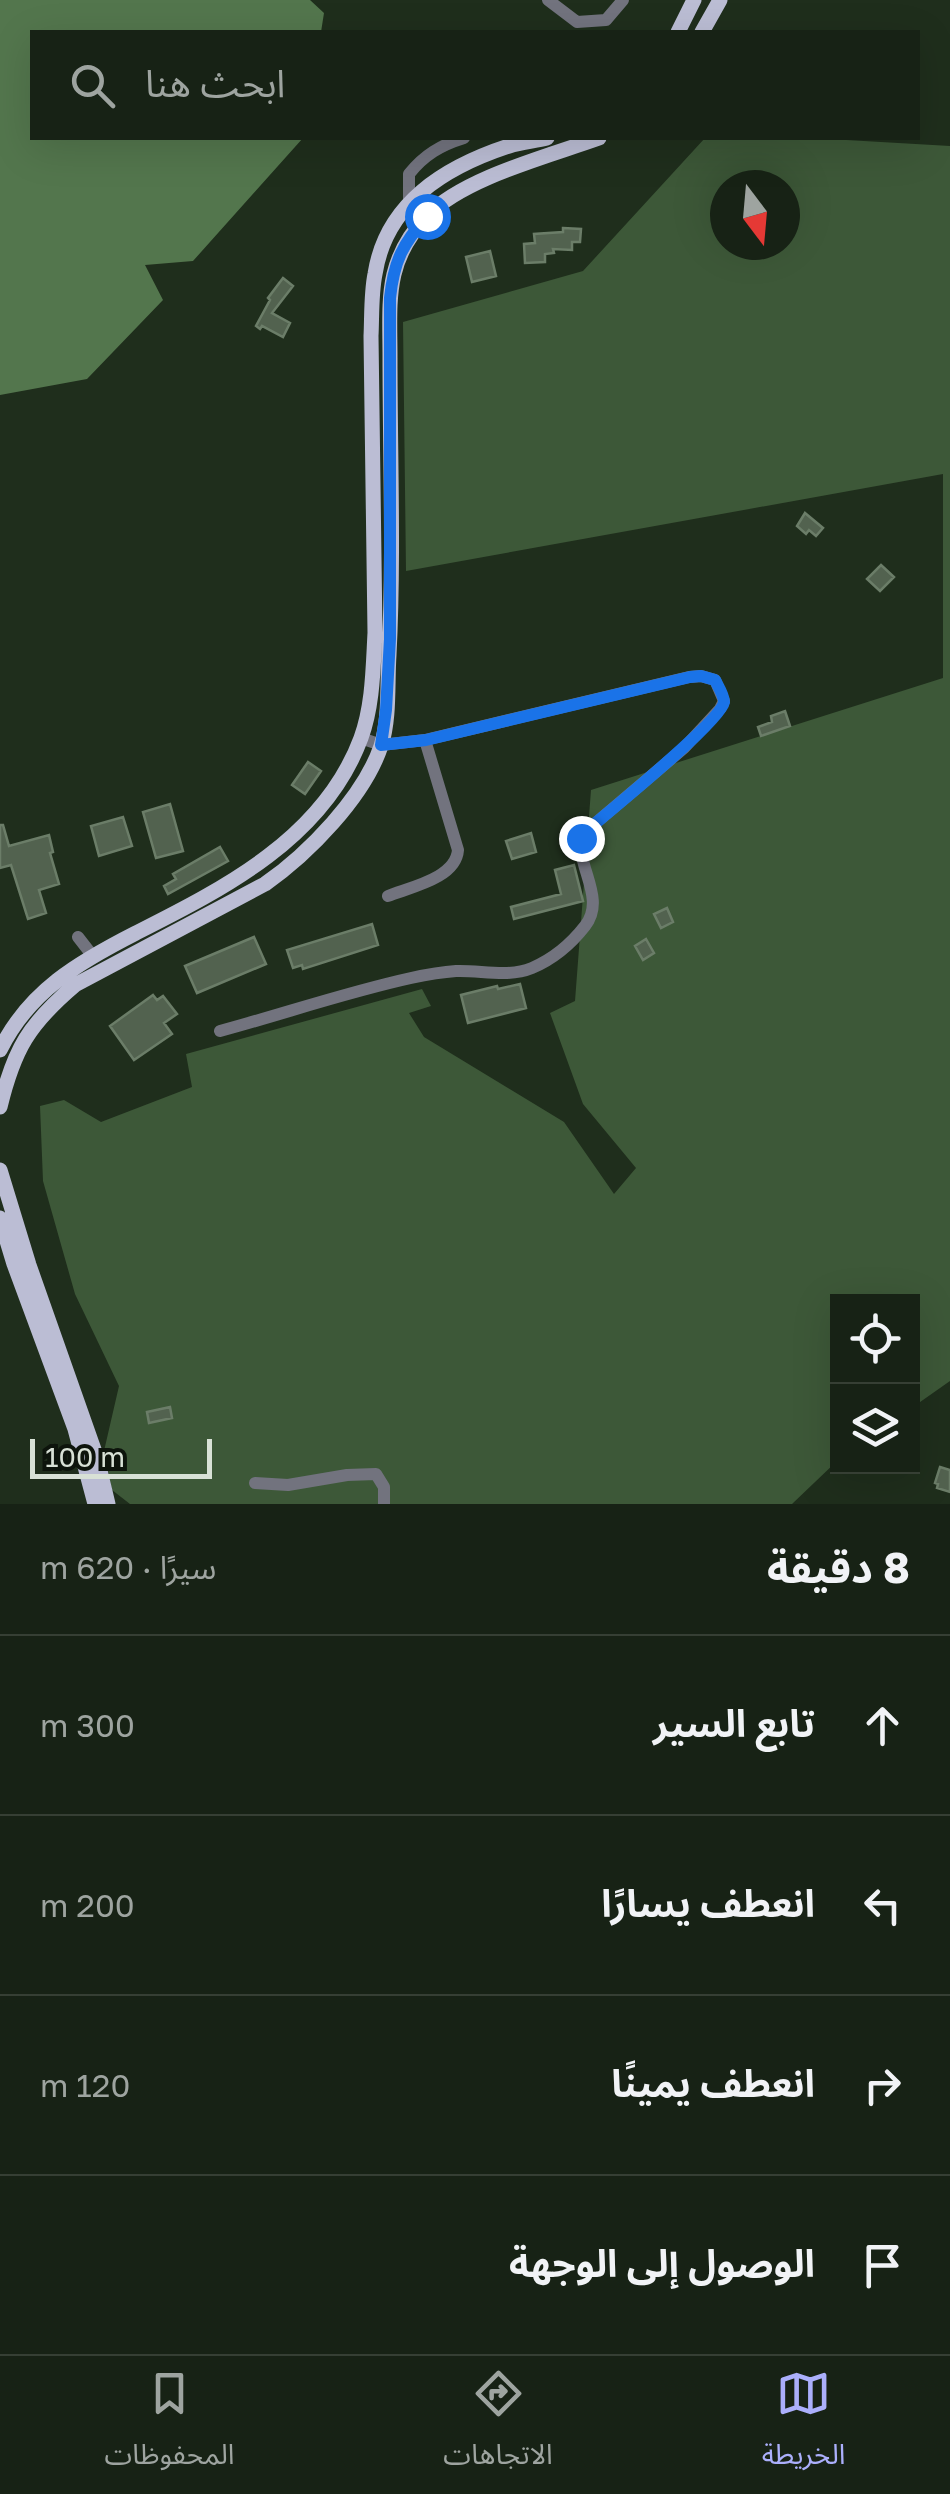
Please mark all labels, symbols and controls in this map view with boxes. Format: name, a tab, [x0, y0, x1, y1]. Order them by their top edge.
search box	[30, 30, 920, 140]
icon: search	[65, 58, 120, 113]
text: ابحث هنا	[145, 60, 285, 105]
north arrow	[710, 170, 800, 260]
route start	[405, 194, 451, 240]
route end	[559, 816, 605, 862]
map controls	[830, 1294, 920, 1474]
button: locate	[830, 1294, 920, 1384]
button: layers	[830, 1384, 920, 1474]
scale bar	[30, 1434, 212, 1478]
text: 100 m	[45, 1440, 125, 1473]
text: 8 دقيقة	[767, 1542, 910, 1592]
text: سيرًا · 620 m	[40, 1548, 216, 1586]
icon: ahead	[855, 1698, 910, 1753]
text: تابع السير	[653, 1700, 815, 1745]
text: 300 m	[40, 1706, 135, 1744]
icon: left	[855, 1878, 910, 1933]
text: انعطف يسارًا	[601, 1880, 815, 1925]
text: 200 m	[40, 1886, 135, 1924]
icon: right	[855, 2058, 910, 2113]
text: انعطف يمينًا	[611, 2060, 815, 2105]
text: 120 m	[40, 2066, 130, 2104]
icon: arrive	[855, 2238, 910, 2293]
text: الوصول إلى الوجهة	[509, 2240, 815, 2285]
tab: المحفوظات	[104, 2366, 234, 2485]
tab: الاتجاهات	[443, 2366, 553, 2485]
tab: الخريطة	[762, 2366, 846, 2485]

